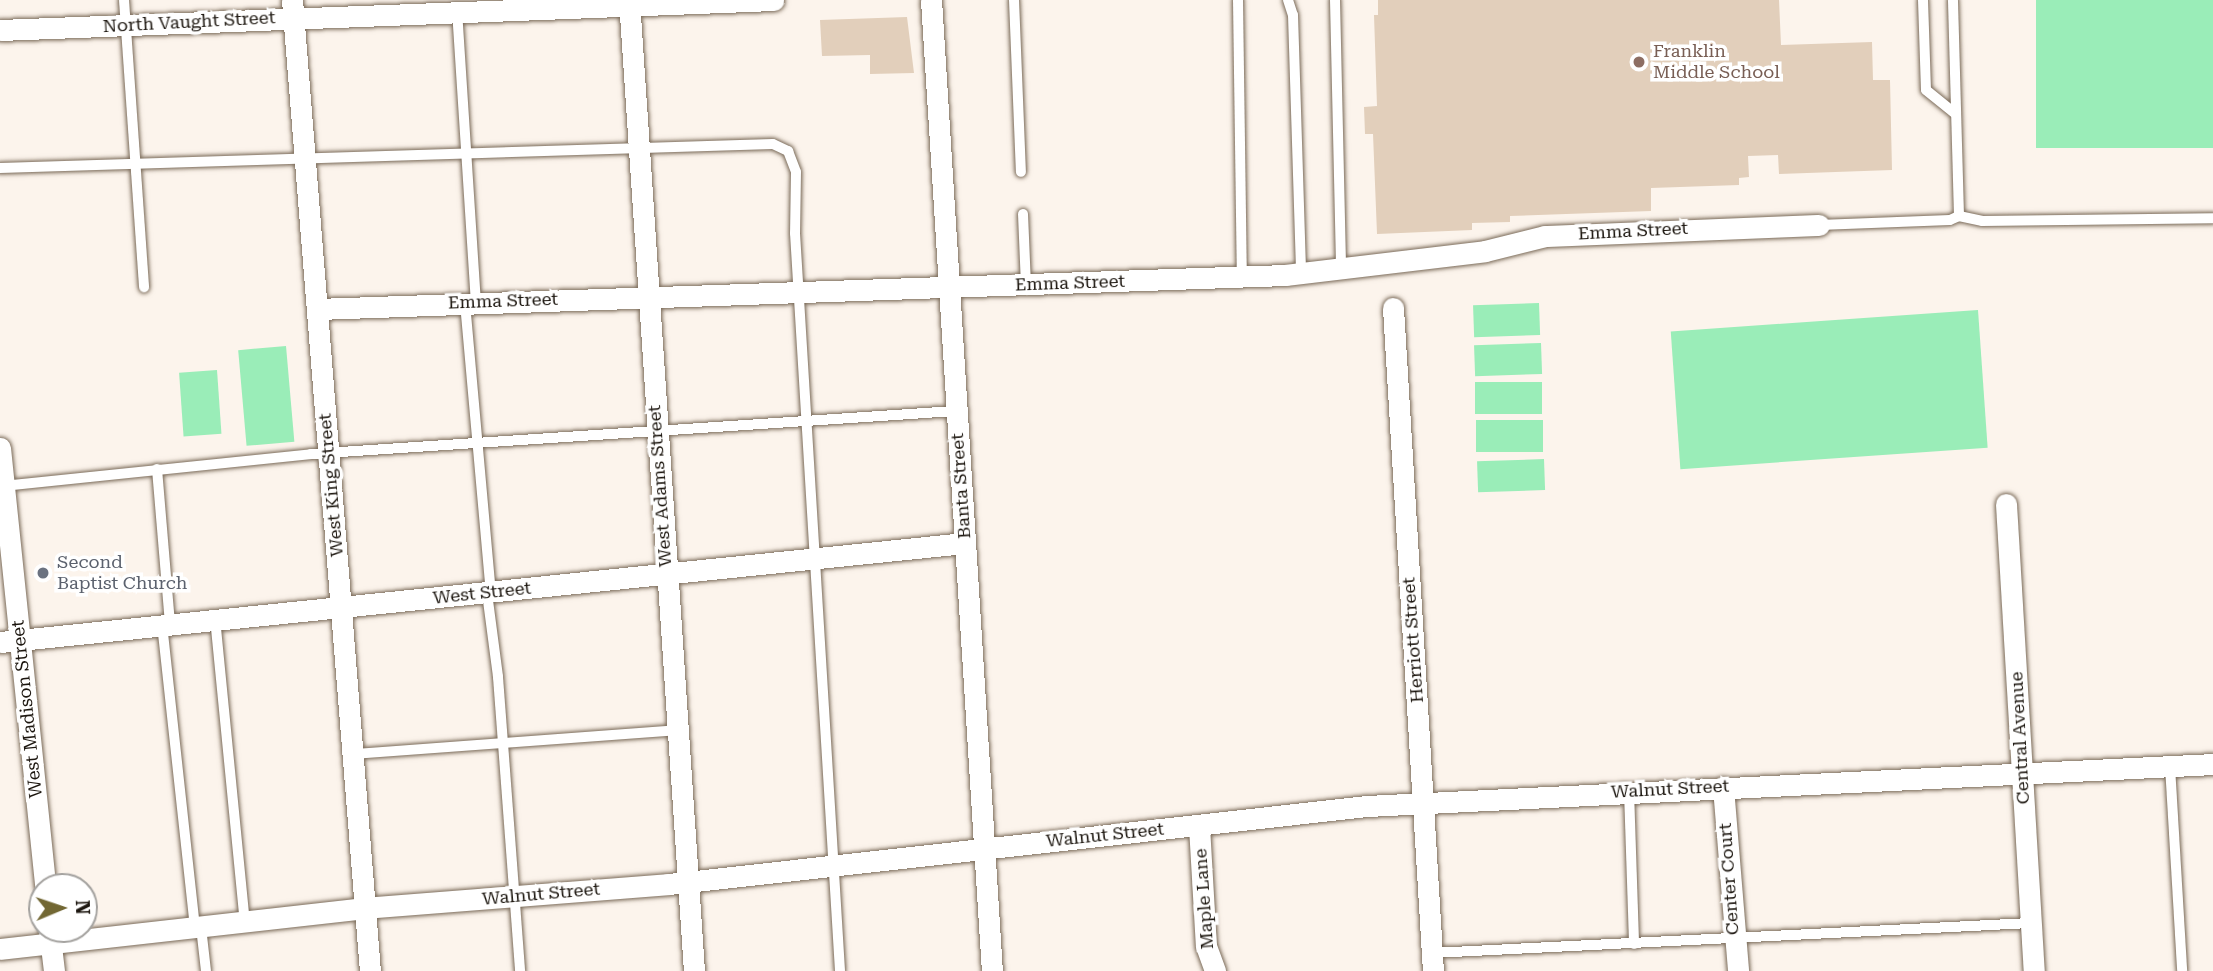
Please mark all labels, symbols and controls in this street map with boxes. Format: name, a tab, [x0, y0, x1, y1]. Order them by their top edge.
street label: North Vaught Street	[102, 7, 276, 37]
place label: Franklin Middle School	[1653, 41, 1780, 84]
marker: Franklin Middle School	[1631, 54, 1647, 70]
street label: Emma Street	[1577, 217, 1689, 245]
street label: Emma Street	[1015, 270, 1125, 296]
street label: Emma Street	[448, 288, 558, 314]
street label: West Adams Street	[644, 404, 676, 568]
street label: West King Street	[314, 412, 348, 558]
street label: Banta Street	[947, 432, 975, 540]
place label: Second Baptist Church	[57, 552, 187, 594]
marker: Second Baptist Church	[35, 565, 51, 581]
street label: Herriott Street	[1398, 576, 1428, 704]
street label: West Street	[432, 577, 532, 609]
street label: West Madison Street	[7, 619, 47, 799]
street label: Central Avenue	[2006, 671, 2034, 805]
street label: Walnut Street	[1610, 775, 1730, 803]
street label: Walnut Street	[1045, 818, 1165, 852]
street label: Center Court	[1714, 822, 1744, 936]
street label: Maple Lane	[1190, 848, 1218, 950]
north arrow	[28, 873, 98, 943]
street label: Walnut Street	[481, 878, 601, 910]
text: N	[71, 900, 94, 915]

